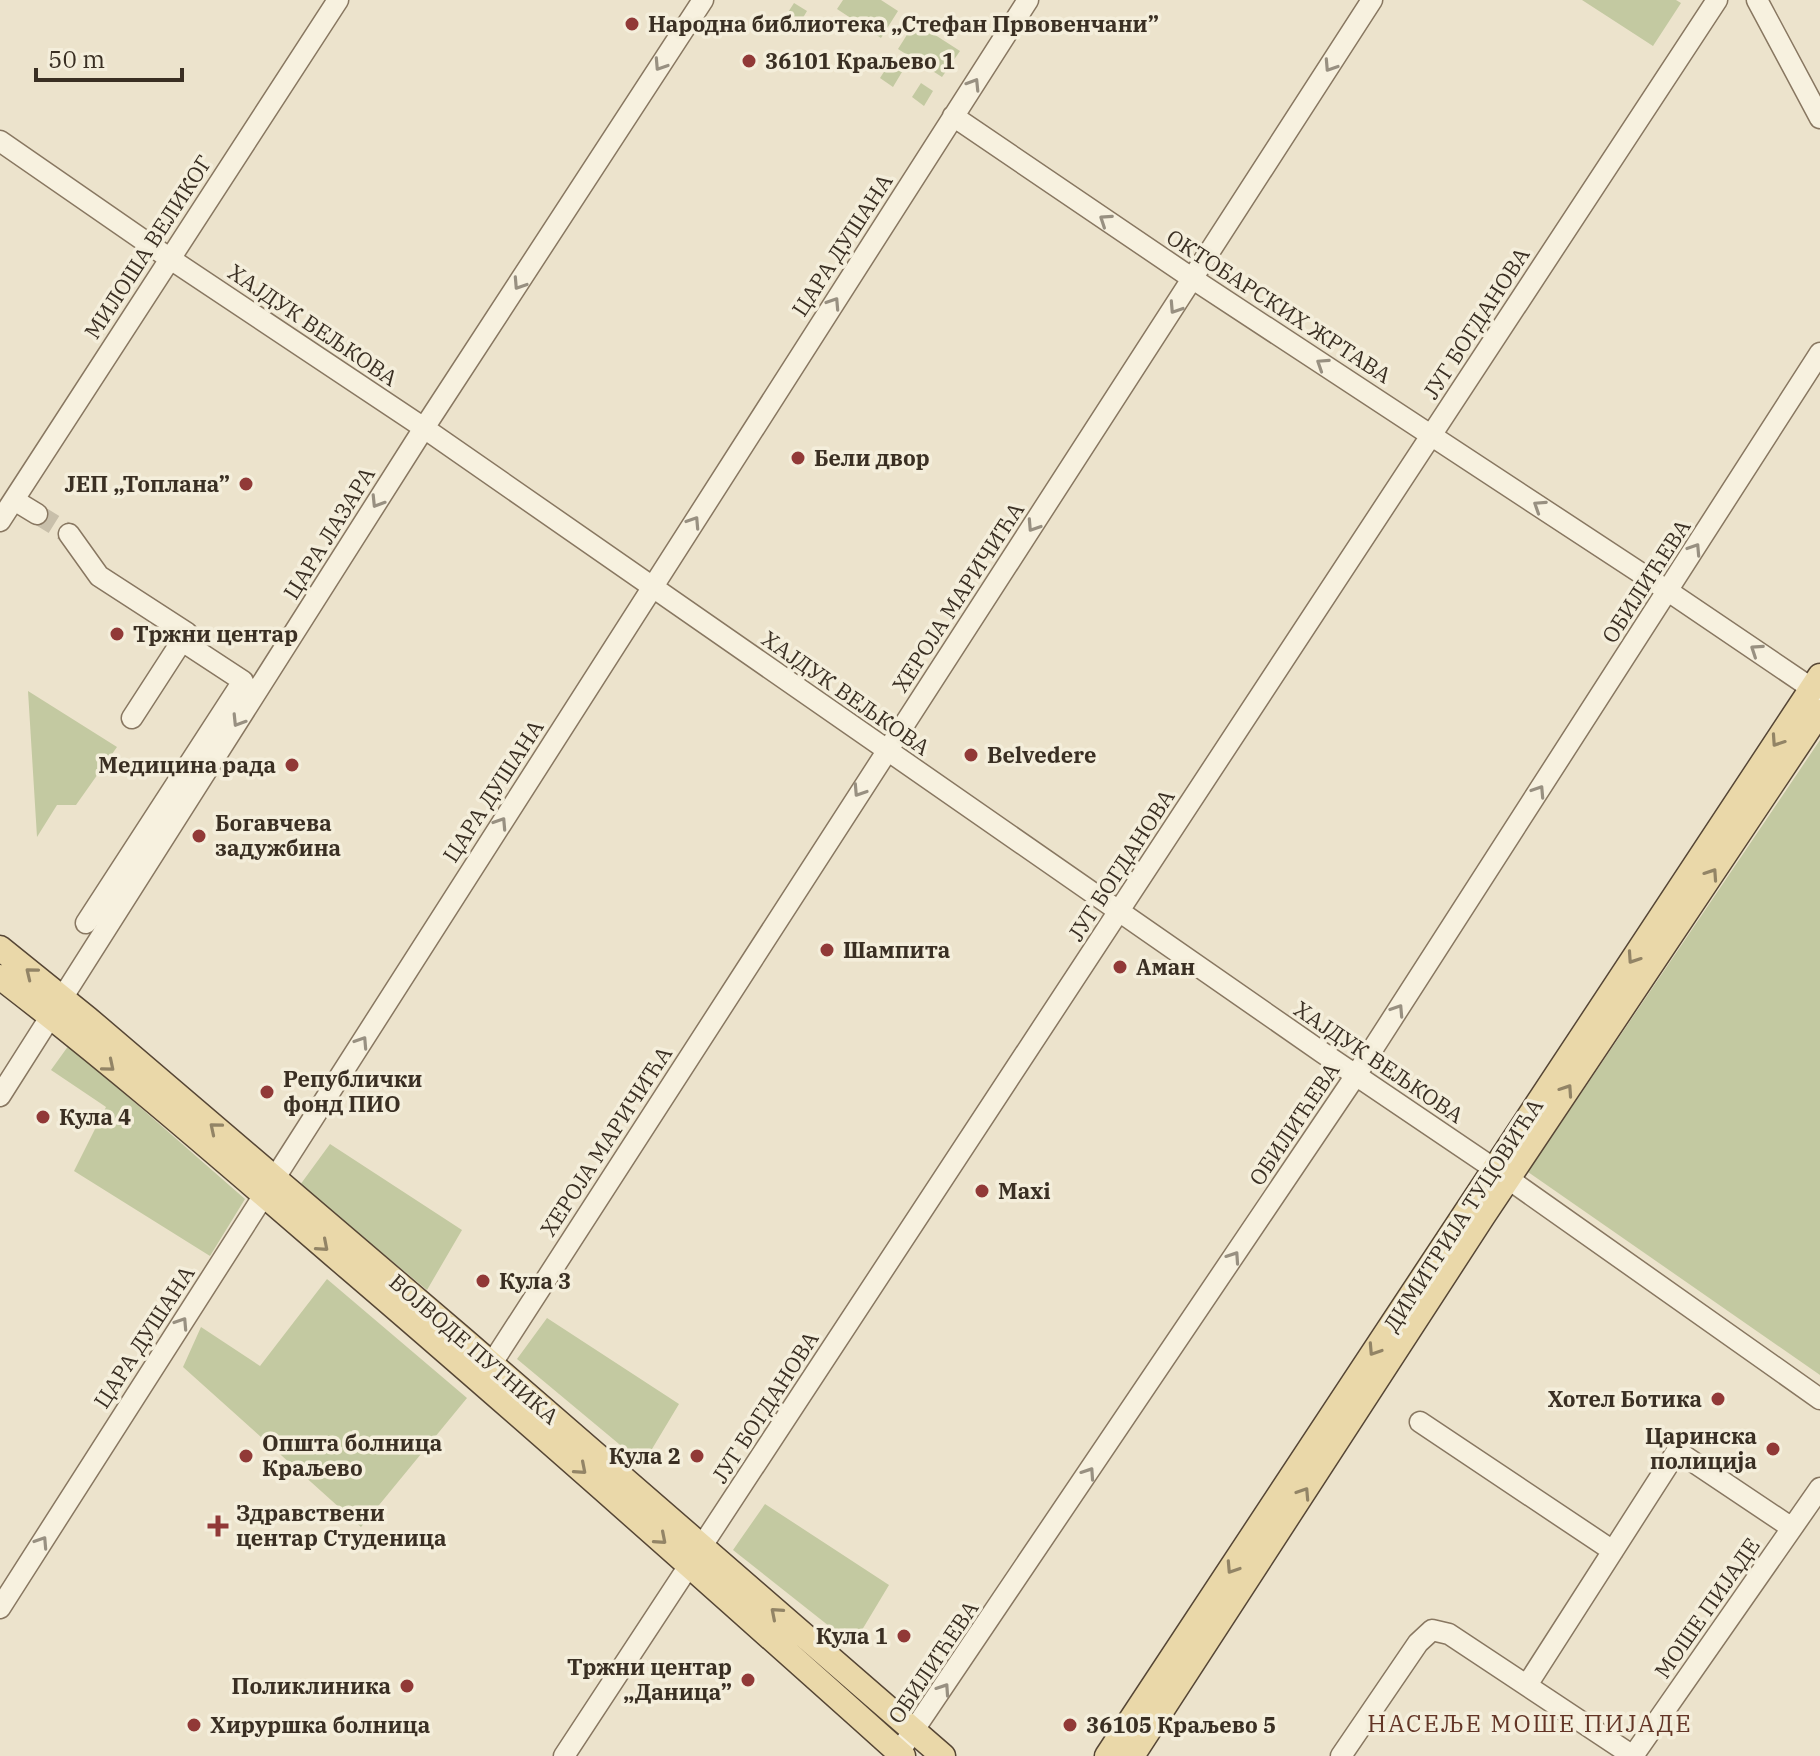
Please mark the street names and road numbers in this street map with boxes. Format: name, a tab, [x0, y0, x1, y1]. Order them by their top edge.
street label: МИЛОША ВЕЛИКОГ	[77, 149, 218, 344]
street label: ЦАРА ДУШАНА	[785, 168, 898, 322]
street label: ОКТОБАРСКИХ ЖРТАВА	[1161, 222, 1397, 389]
street label: ЈУГ БОГДАНОВА	[1416, 241, 1536, 404]
street label: ХАЈДУК ВЕЉКОВА	[223, 257, 404, 392]
street label: ЦАРА ЛАЗАРА	[276, 461, 381, 604]
street label: ХЕРОЈА МАРИЧИЋА	[885, 496, 1030, 697]
street label: ОБИЛИЋЕВА	[1595, 513, 1696, 648]
street label: ХАЈДУК ВЕЉКОВА	[757, 624, 936, 761]
street label: ЦАРА ДУШАНА	[436, 714, 549, 868]
street label: ЈУГ БОГДАНОВА	[1061, 783, 1181, 946]
street label: ХАЈДУК ВЕЉКОВА	[1289, 994, 1470, 1129]
street label: ХЕРОЈА МАРИЧИЋА	[533, 1040, 678, 1241]
street label: ОБИЛИЋЕВА	[1242, 1057, 1345, 1191]
street label: ДИМИТРИЈА ТУЦОВИЋА	[1376, 1093, 1549, 1337]
street label: ЦАРА ДУШАНА	[87, 1260, 200, 1414]
street label: ВОЈВОДЕ ПУТНИКА	[383, 1267, 565, 1430]
street label: ЈУГ БОГДАНОВА	[705, 1325, 825, 1488]
street label: МОШЕ ПИЈАДЕ	[1647, 1532, 1766, 1684]
street label: ОБИЛИЋЕВА	[881, 1595, 984, 1729]

